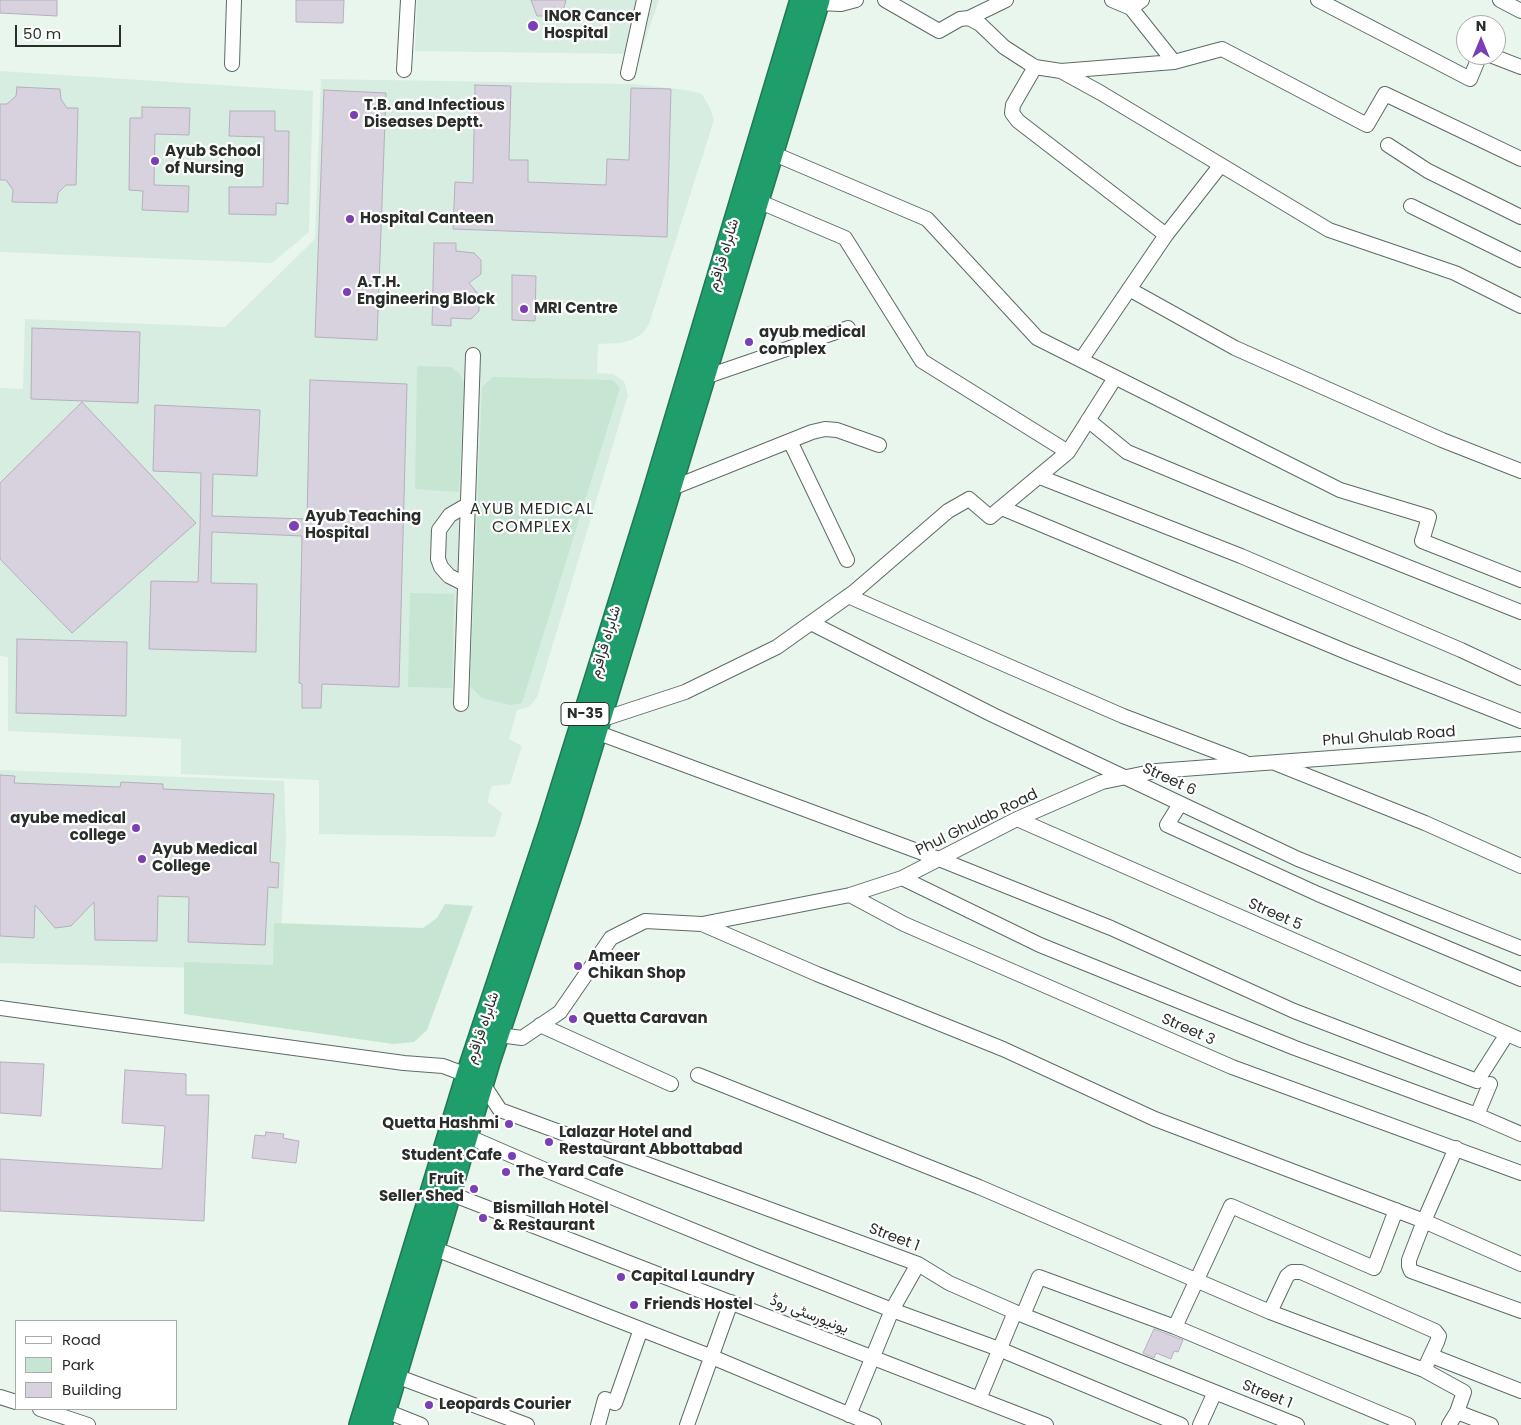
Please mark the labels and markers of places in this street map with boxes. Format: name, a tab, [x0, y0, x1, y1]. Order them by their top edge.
place label: INOR Cancer Hospital	[544, 8, 641, 43]
marker: INOR Cancer Hospital	[526, 19, 540, 33]
place label: T.B. and Infectious Diseases Deptt.	[364, 97, 505, 132]
marker: T.B. and Infectious Diseases Deptt.	[348, 109, 360, 121]
place label: Ayub School of Nursing	[165, 143, 261, 178]
marker: Ayub School of Nursing	[149, 155, 161, 167]
place label: Hospital Canteen	[360, 210, 494, 228]
marker: Hospital Canteen	[344, 213, 356, 225]
place label: A.T.H. Engineering Block	[357, 274, 495, 309]
marker: A.T.H. Engineering Block	[341, 286, 353, 298]
place label: MRI Centre	[534, 300, 618, 318]
marker: MRI Centre	[518, 303, 530, 315]
place label: ayub medical complex	[759, 324, 866, 359]
marker: ayub medical complex	[743, 336, 755, 348]
place label: Ayub Teaching Hospital	[305, 508, 421, 543]
marker: Ayub Teaching Hospital	[287, 519, 301, 533]
place label: ayube medical college	[10, 810, 126, 845]
marker: ayube medical college	[130, 822, 142, 834]
place label: Ayub Medical College	[152, 841, 257, 876]
marker: Ayub Medical College	[136, 853, 148, 865]
place label: Ameer Chikan Shop	[588, 948, 686, 983]
marker: Ameer Chikan Shop	[572, 960, 584, 972]
place label: Quetta Caravan	[583, 1010, 708, 1028]
marker: Quetta Caravan	[567, 1013, 579, 1025]
place label: Quetta Hashmi	[382, 1115, 499, 1133]
marker: Quetta Hashmi	[503, 1118, 515, 1130]
place label: Lalazar Hotel and Restaurant Abbottabad	[559, 1124, 743, 1159]
marker: Lalazar Hotel and Restaurant Abbottabad	[543, 1136, 555, 1148]
place label: Student Cafe	[402, 1147, 502, 1165]
marker: Student Cafe	[506, 1150, 518, 1162]
place label: The Yard Cafe	[516, 1163, 624, 1181]
marker: The Yard Cafe	[500, 1166, 512, 1178]
place label: Fruit Seller Shed	[379, 1171, 464, 1206]
marker: Fruit Seller Shed	[468, 1183, 480, 1195]
place label: Bismillah Hotel & Restaurant	[493, 1200, 609, 1235]
marker: Bismillah Hotel & Restaurant	[477, 1212, 489, 1224]
place label: Capital Laundry	[631, 1268, 755, 1286]
marker: Capital Laundry	[615, 1271, 627, 1283]
place label: Friends Hostel	[644, 1296, 753, 1314]
marker: Friends Hostel	[628, 1299, 640, 1311]
place label: Leopards Courier	[439, 1396, 571, 1414]
marker: Leopards Courier	[423, 1399, 435, 1411]

